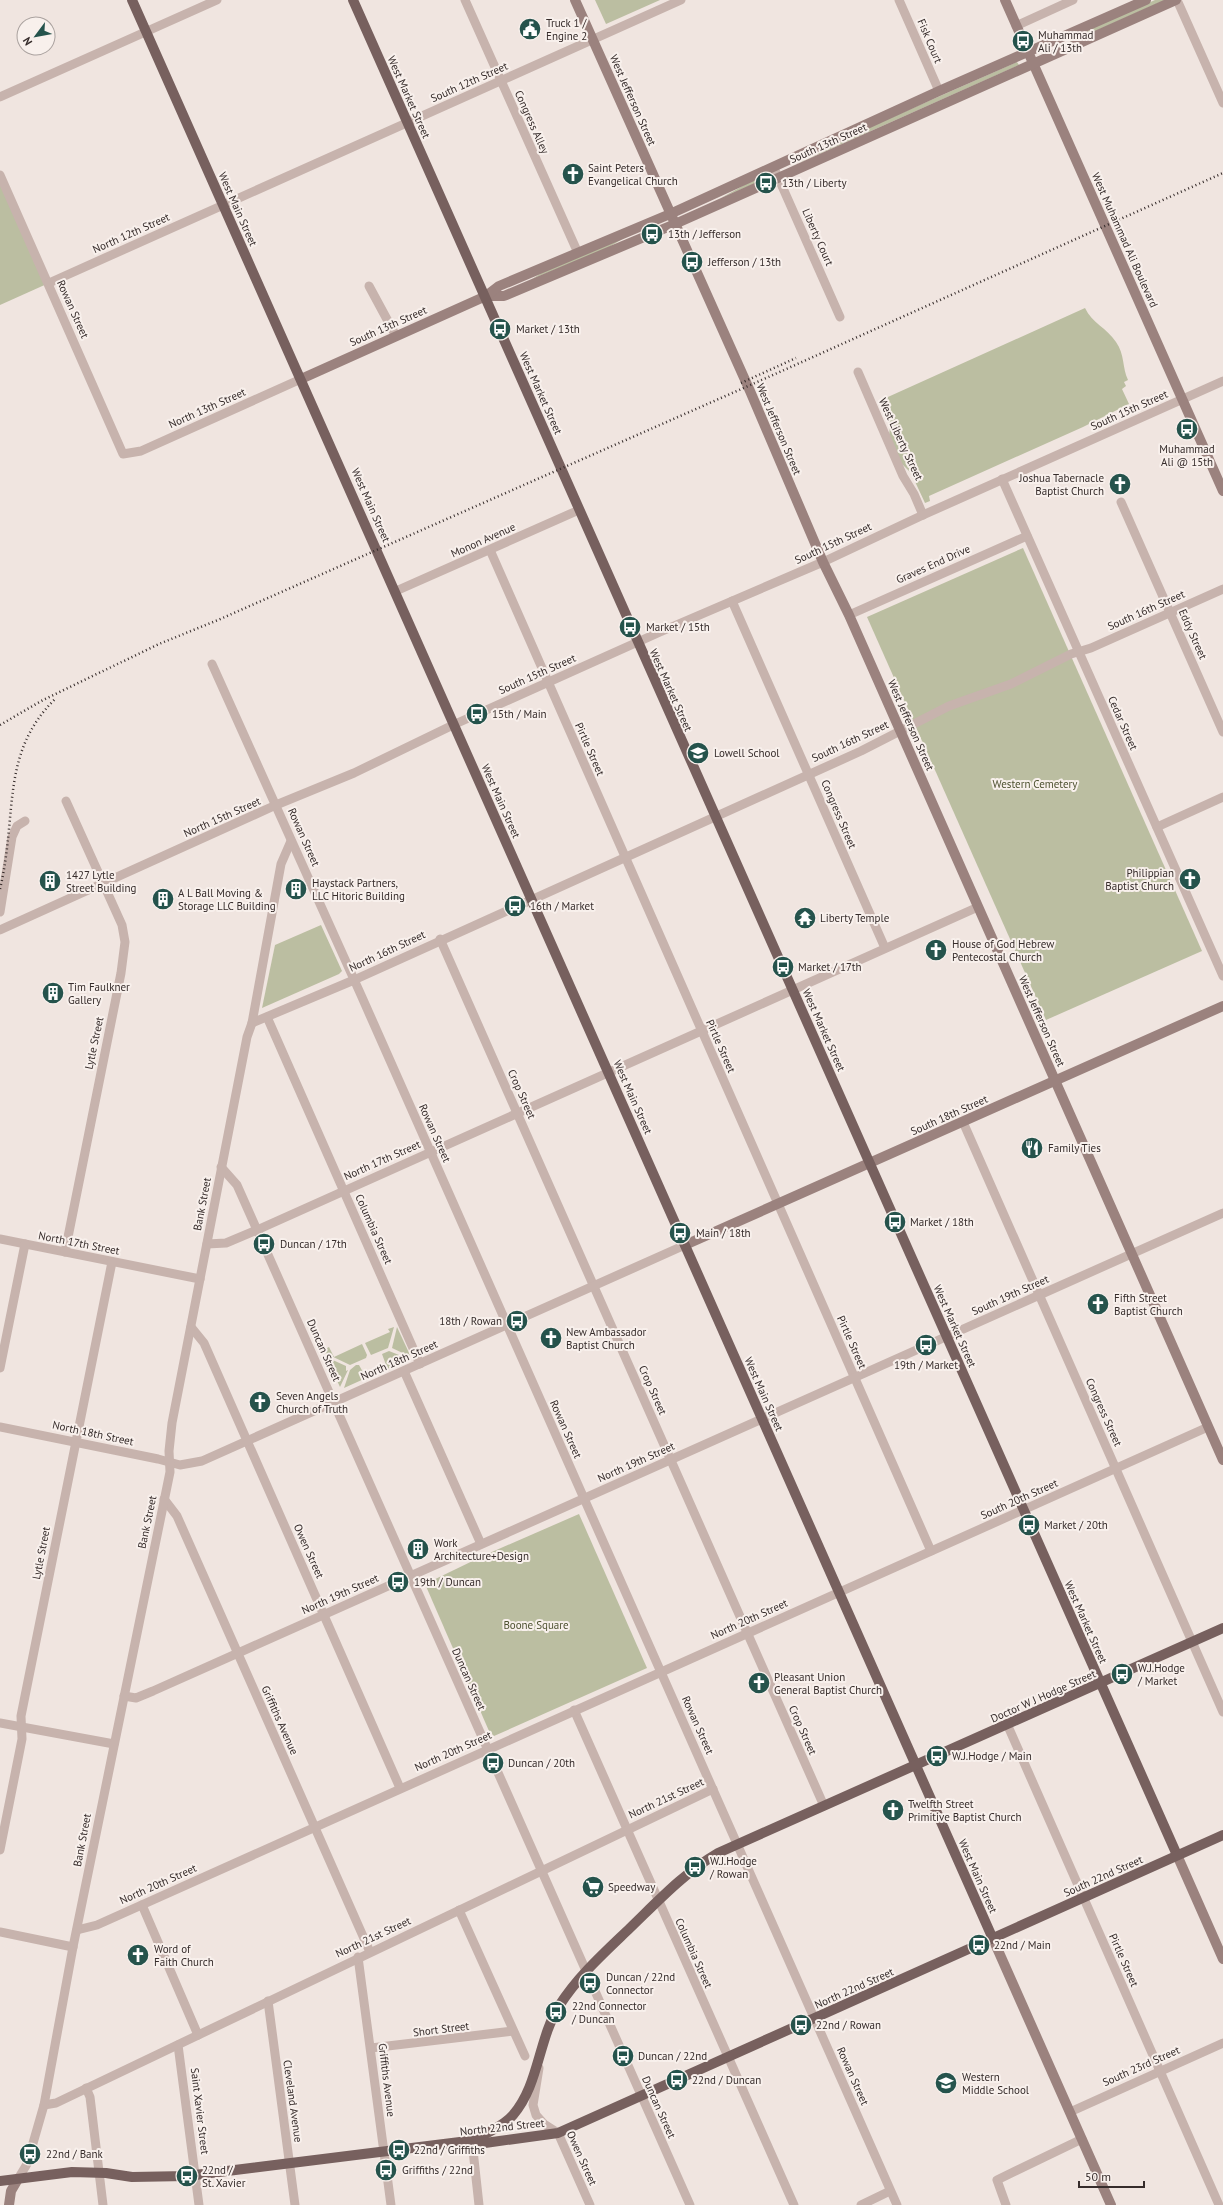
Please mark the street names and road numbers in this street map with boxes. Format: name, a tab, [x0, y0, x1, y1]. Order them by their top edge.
street label: Fisk Court	[914, 17, 946, 65]
street label: West Jefferson Street	[607, 52, 659, 148]
street label: West Market Street	[385, 54, 434, 141]
street label: South 12th Street	[428, 59, 510, 105]
street label: Congress Alley	[512, 88, 553, 157]
street label: South 13th Street	[787, 120, 869, 166]
street label: West Main Street	[215, 170, 261, 248]
street label: West Muhammad Ali Boulevard	[1089, 170, 1161, 310]
street label: Liberty Court	[799, 206, 837, 268]
street label: North 12th Street	[90, 210, 172, 256]
street label: Rowan Street	[54, 278, 92, 341]
street label: South 13th Street	[347, 303, 429, 349]
street label: West Market Street	[517, 350, 566, 437]
street label: West Jefferson Street	[753, 381, 805, 477]
street label: North 13th Street	[166, 385, 248, 431]
street label: South 15th Street	[1088, 387, 1170, 433]
street label: West Liberty Street	[876, 396, 926, 483]
street label: West Main Street	[348, 466, 394, 544]
street label: Monon Avenue	[448, 519, 518, 561]
street label: South 15th Street	[792, 519, 874, 567]
street label: Graves End Drive	[894, 541, 973, 587]
street label: South 16th Street	[1105, 587, 1187, 633]
street label: Eddy Street	[1176, 607, 1210, 662]
street label: West Market Street	[647, 647, 696, 734]
street label: South 15th Street	[496, 651, 578, 697]
street label: West Jefferson Street	[885, 677, 937, 773]
street label: Cedar Street	[1105, 694, 1141, 752]
street label: South 16th Street	[809, 717, 891, 765]
street label: Pirtle Street	[572, 720, 608, 778]
street label: West Main Street	[478, 762, 524, 840]
street label: Congress Street	[818, 778, 860, 851]
street label: North 15th Street	[181, 794, 263, 840]
street label: Rowan Street	[285, 806, 323, 869]
street label: North 16th Street	[347, 927, 428, 975]
street label: West Jefferson Street	[1016, 973, 1068, 1069]
street label: West Market Street	[800, 987, 849, 1074]
street label: Lytle Street	[82, 1015, 106, 1071]
street label: Pirtle Street	[703, 1017, 739, 1075]
street label: West Main Street	[610, 1058, 656, 1136]
street label: Crop Street	[505, 1067, 539, 1121]
street label: South 18th Street	[908, 1092, 990, 1138]
street label: Rowan Street	[416, 1102, 454, 1165]
street label: North 17th Street	[341, 1137, 423, 1183]
street label: Bank Street	[190, 1176, 214, 1232]
street label: Columbia Street	[352, 1192, 396, 1266]
street label: North 17th Street	[37, 1228, 121, 1258]
street label: South 19th Street	[969, 1272, 1051, 1318]
street label: West Market Street	[931, 1283, 980, 1370]
street label: Pirtle Street	[834, 1313, 870, 1371]
street label: Duncan Street	[304, 1317, 344, 1384]
street label: North 18th Street	[358, 1337, 440, 1383]
street label: West Main Street	[741, 1355, 787, 1433]
street label: Crop Street	[636, 1363, 670, 1417]
street label: Congress Street	[1083, 1376, 1125, 1449]
street label: Rowan Street	[547, 1398, 585, 1461]
street label: North 18th Street	[51, 1418, 135, 1449]
street label: North 19th Street	[595, 1439, 677, 1485]
street label: South 20th Street	[978, 1476, 1060, 1522]
street label: Bank Street	[135, 1494, 160, 1550]
street label: Owen Street	[291, 1522, 327, 1581]
street label: Lytle Street	[29, 1525, 53, 1580]
street label: North 19th Street	[299, 1571, 381, 1617]
street label: West Market Street	[1062, 1579, 1111, 1666]
street label: North 20th Street	[708, 1596, 790, 1642]
street label: Duncan Street	[449, 1646, 489, 1713]
street label: Doctor W J Hodge Street	[988, 1666, 1098, 1726]
street label: Griffiths Avenue	[259, 1683, 302, 1757]
street label: Rowan Street	[679, 1694, 717, 1757]
street label: Crop Street	[786, 1703, 820, 1757]
street label: North 20th Street	[412, 1728, 494, 1774]
street label: North 21st Street	[626, 1774, 706, 1822]
street label: Bank Street	[70, 1812, 94, 1868]
street label: West Main Street	[955, 1837, 1001, 1915]
street label: South 22nd Street	[1061, 1852, 1145, 1900]
street label: North 20th Street	[117, 1861, 199, 1907]
street label: North 21st Street	[333, 1913, 413, 1961]
street label: Columbia Street	[672, 1916, 716, 1990]
street label: Pirtle Street	[1106, 1931, 1142, 1989]
street label: North 22nd Street	[812, 1964, 896, 2012]
street label: Short Street	[412, 2019, 470, 2039]
street label: Griffiths Avenue	[376, 2042, 399, 2118]
street label: South 23rd Street	[1100, 2043, 1182, 2089]
street label: Rowan Street	[834, 2045, 872, 2108]
street label: Cleveland Avenue	[280, 2059, 306, 2144]
street label: Saint Xavier Street	[188, 2067, 212, 2155]
street label: Duncan Street	[639, 2074, 679, 2141]
street label: North 22nd Street	[459, 2116, 545, 2138]
street label: Owen Street	[564, 2129, 600, 2188]

